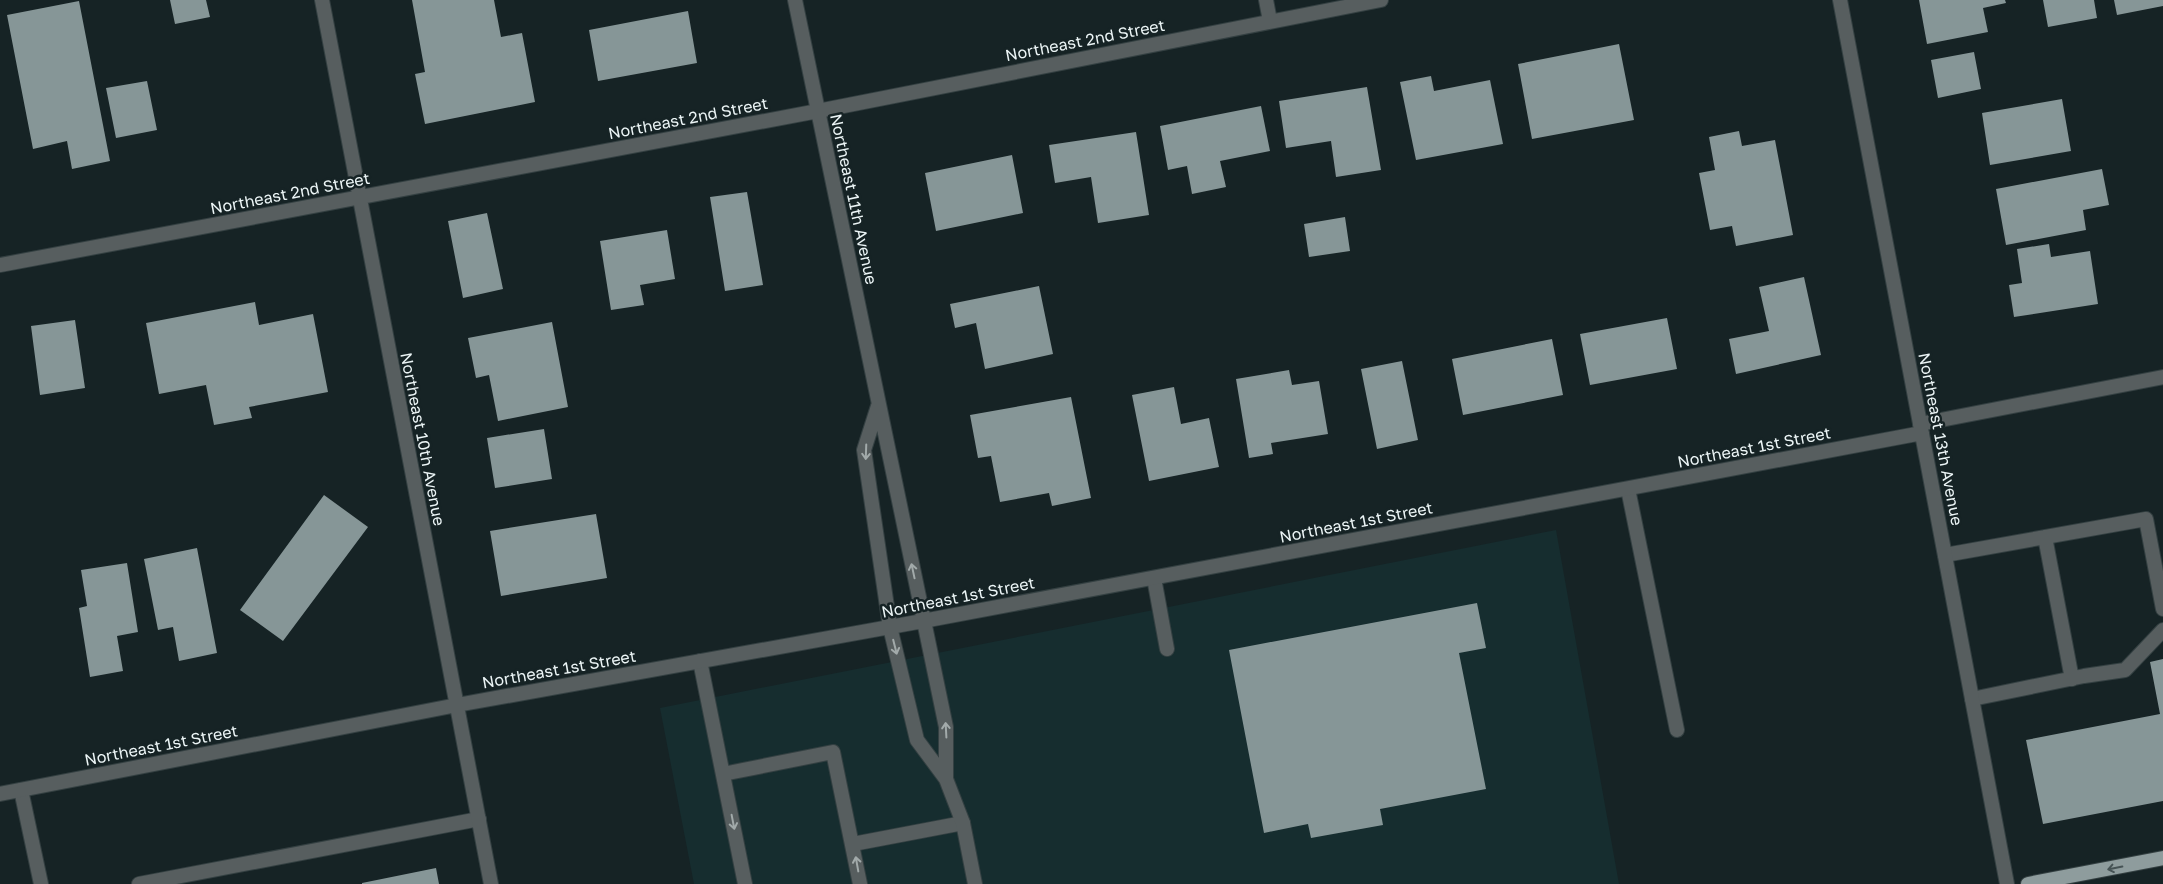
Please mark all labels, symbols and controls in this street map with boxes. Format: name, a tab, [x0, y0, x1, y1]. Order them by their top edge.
street label: Northeast 2nd Street	[1004, 15, 1166, 65]
street label: Northeast 2nd Street	[607, 93, 769, 143]
street label: Northeast 11th Avenue	[826, 112, 882, 286]
street label: Northeast 2nd Street	[209, 168, 371, 218]
street label: Northeast 10th Avenue	[396, 351, 450, 527]
street label: Northeast 13th Avenue	[1914, 351, 1968, 527]
street label: Northeast 1st Street	[1676, 422, 1832, 472]
one-way arrow	[861, 443, 870, 459]
street label: Northeast 1st Street	[1278, 497, 1434, 547]
one-way arrow	[907, 564, 917, 580]
street label: Northeast 1st Street	[880, 572, 1036, 622]
one-way arrow	[891, 638, 900, 654]
street label: Northeast 1st Street	[481, 646, 637, 692]
street label: Northeast 1st Street	[83, 720, 239, 770]
one-way arrow	[941, 723, 950, 739]
one-way arrow	[728, 813, 738, 829]
one-way arrow	[851, 857, 861, 873]
one-way arrow	[2107, 863, 2123, 873]

